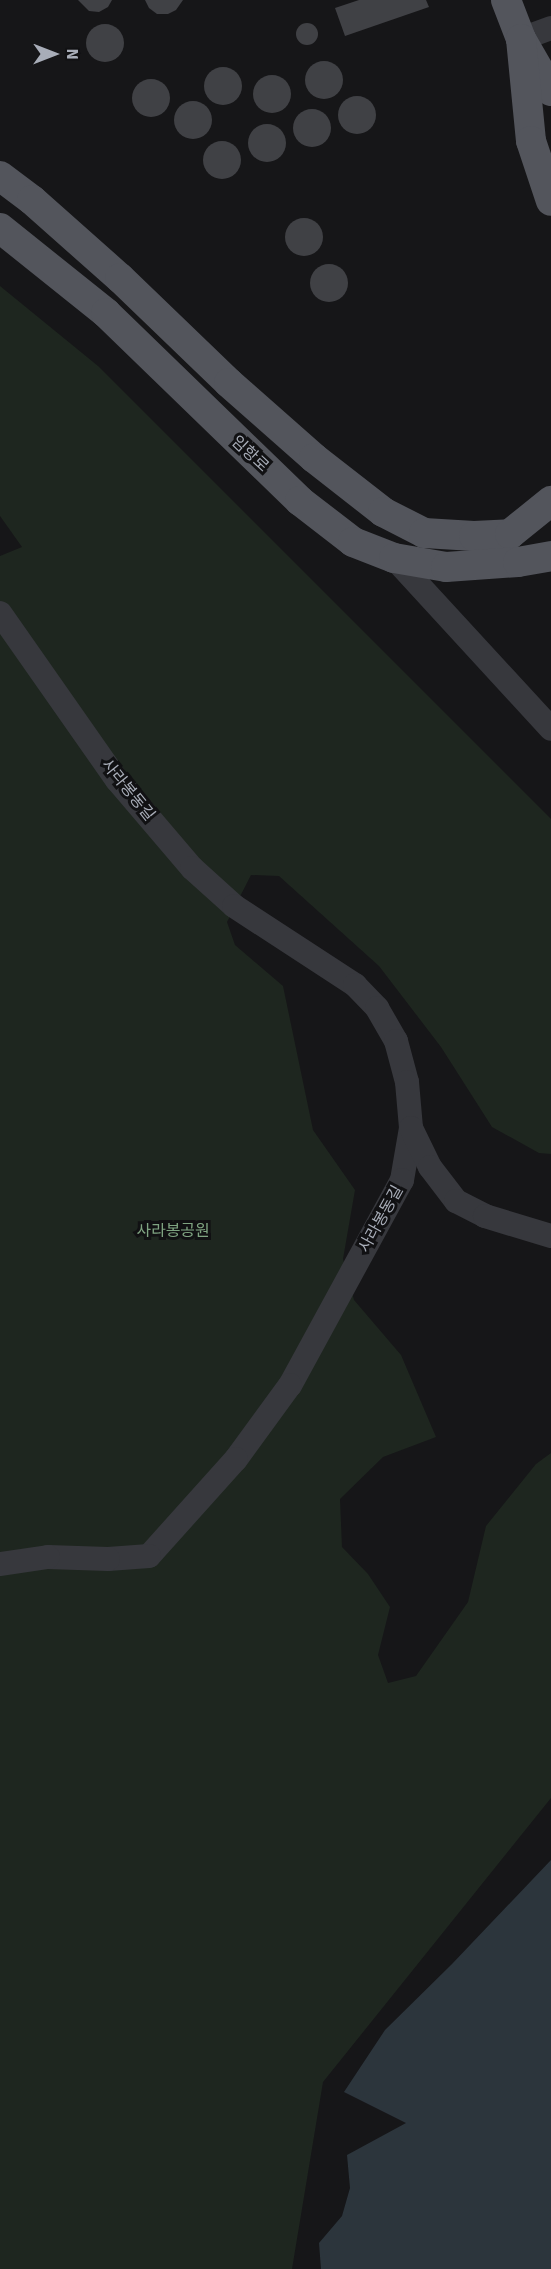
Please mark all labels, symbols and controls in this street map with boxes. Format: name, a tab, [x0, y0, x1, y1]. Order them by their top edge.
north arrow	[24, 24, 84, 84]
text: N	[62, 48, 82, 60]
street label: 임항로	[227, 432, 273, 476]
street label: 사라봉동길	[97, 755, 159, 825]
street label: 사라봉동길	[355, 1182, 407, 1256]
park label: 사라봉공원	[136, 1221, 210, 1241]

